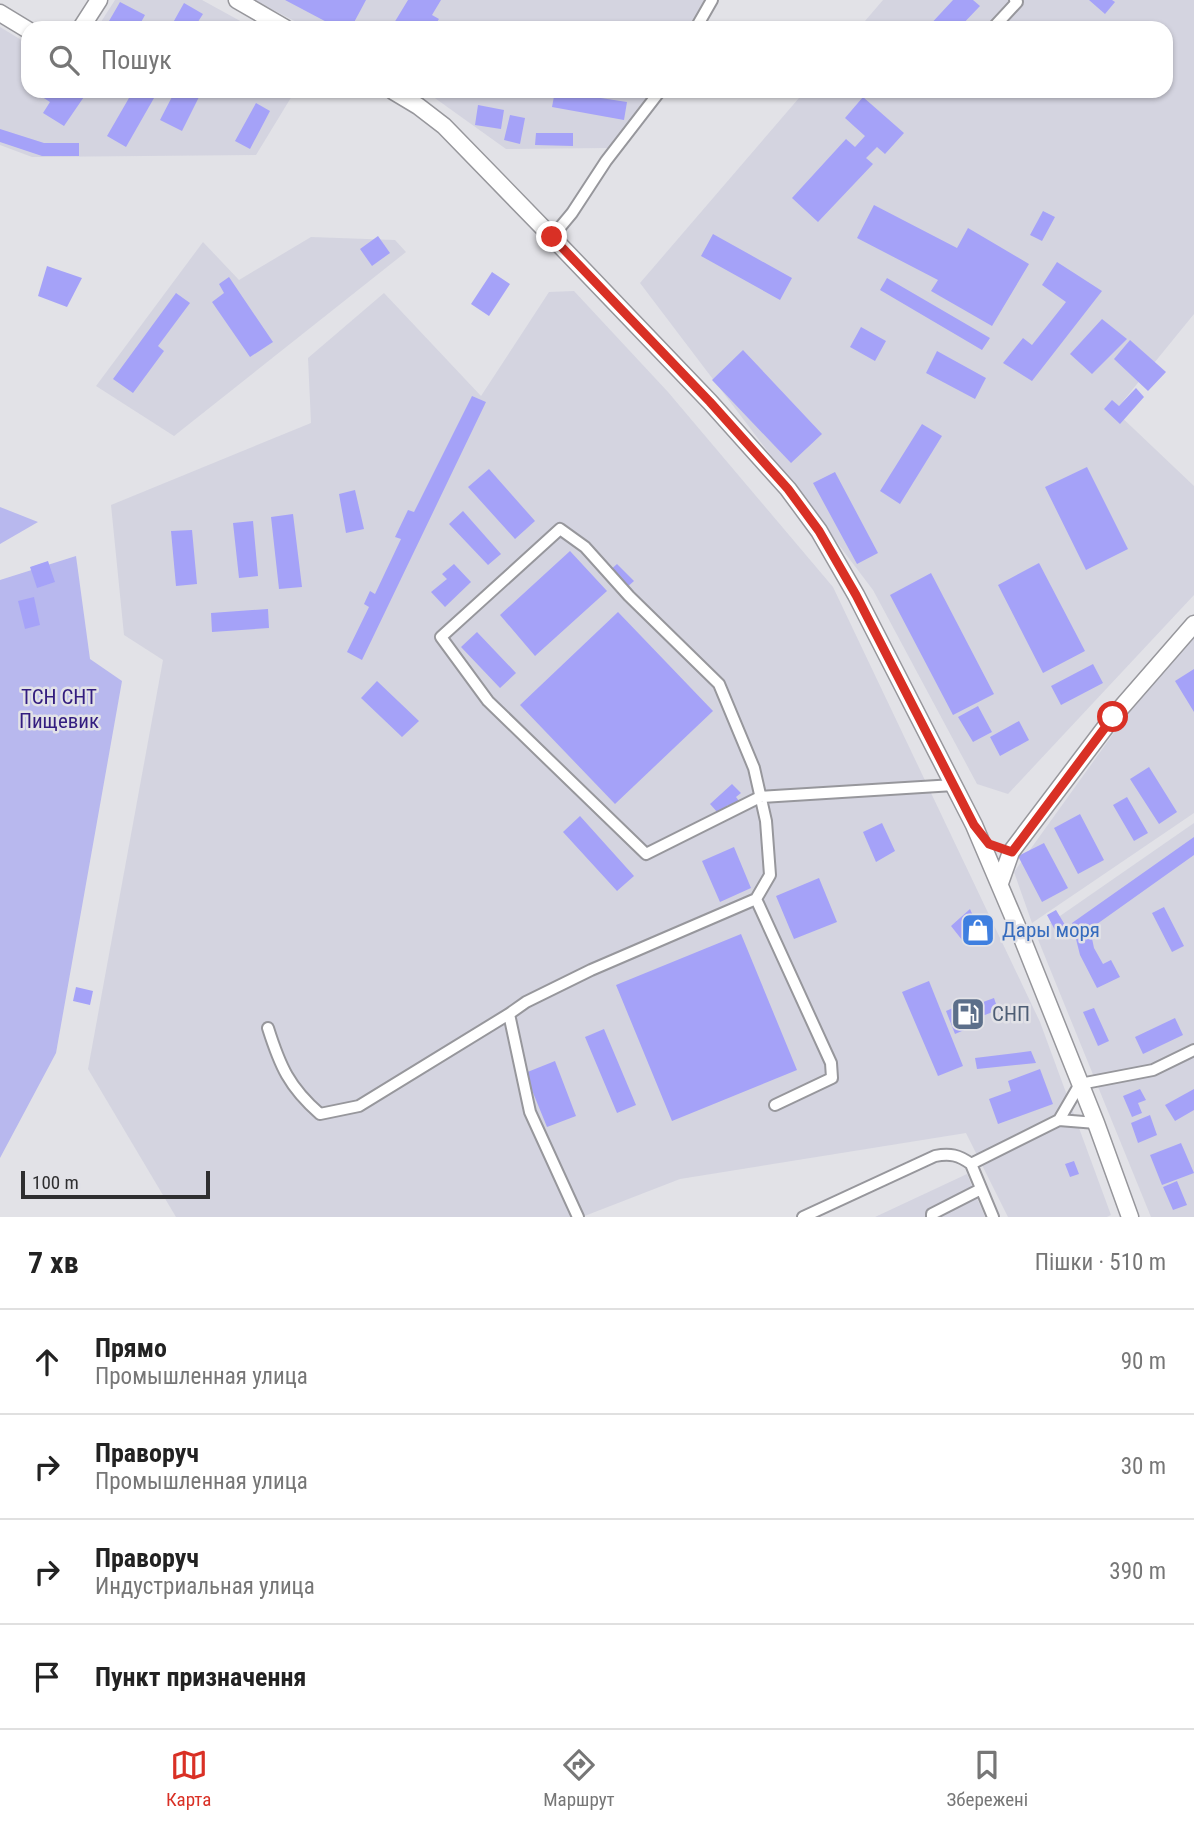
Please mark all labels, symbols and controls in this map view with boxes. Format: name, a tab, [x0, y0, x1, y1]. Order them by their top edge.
search box	[21, 21, 1173, 98]
icon: search	[45, 41, 83, 79]
text: Пошук	[101, 45, 172, 75]
route end	[536, 221, 567, 252]
park label: ТСН СНТ Пищевик	[19, 685, 99, 733]
route start	[1097, 701, 1128, 732]
shop icon: Дары моря	[959, 911, 997, 949]
place label: Дары моря	[1002, 918, 1100, 942]
fuel station icon: СНП	[949, 995, 987, 1033]
place label: СНП	[992, 1002, 1030, 1026]
scale bar	[21, 1168, 210, 1200]
text: 100 m	[32, 1171, 79, 1194]
text: 7 хв	[28, 1245, 79, 1280]
text: Пішки · 510 m	[1035, 1249, 1166, 1276]
text: Прямо	[95, 1333, 167, 1363]
icon: ahead	[28, 1343, 66, 1381]
text: 90 m	[1121, 1348, 1166, 1375]
text: Промышленная улица	[95, 1363, 308, 1390]
text: Праворуч	[95, 1438, 199, 1468]
icon: right	[28, 1448, 66, 1486]
text: 30 m	[1121, 1453, 1166, 1480]
text: Промышленная улица	[95, 1468, 308, 1495]
text: Праворуч	[95, 1543, 199, 1573]
icon: right	[28, 1553, 66, 1591]
text: 390 m	[1109, 1558, 1166, 1585]
text: Индустриальная улица	[95, 1573, 315, 1600]
icon: arrive	[28, 1658, 66, 1696]
text: Пункт призначення	[95, 1662, 306, 1692]
tab: Карта	[166, 1746, 211, 1811]
tab: Маршрут	[543, 1746, 615, 1811]
tab: Збережені	[947, 1746, 1028, 1811]

